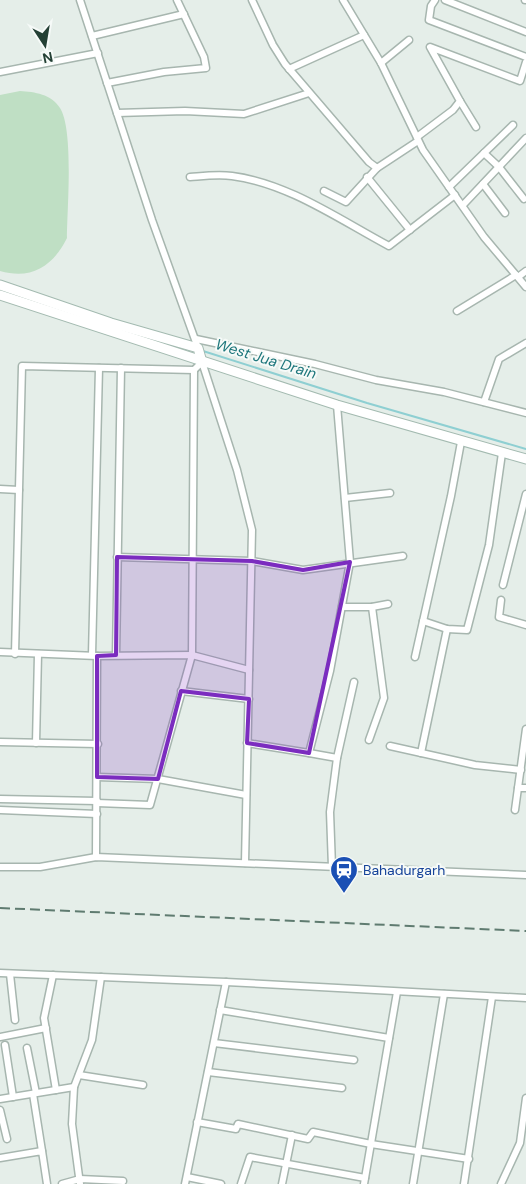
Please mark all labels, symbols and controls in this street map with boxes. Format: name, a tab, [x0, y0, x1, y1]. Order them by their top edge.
north arrow	[20, 20, 70, 70]
text: N	[41, 48, 55, 68]
water label: West Jua Drain	[213, 334, 319, 384]
station icon: Bahadurgarh	[329, 855, 359, 894]
place label: Bahadurgarh	[363, 861, 445, 879]

